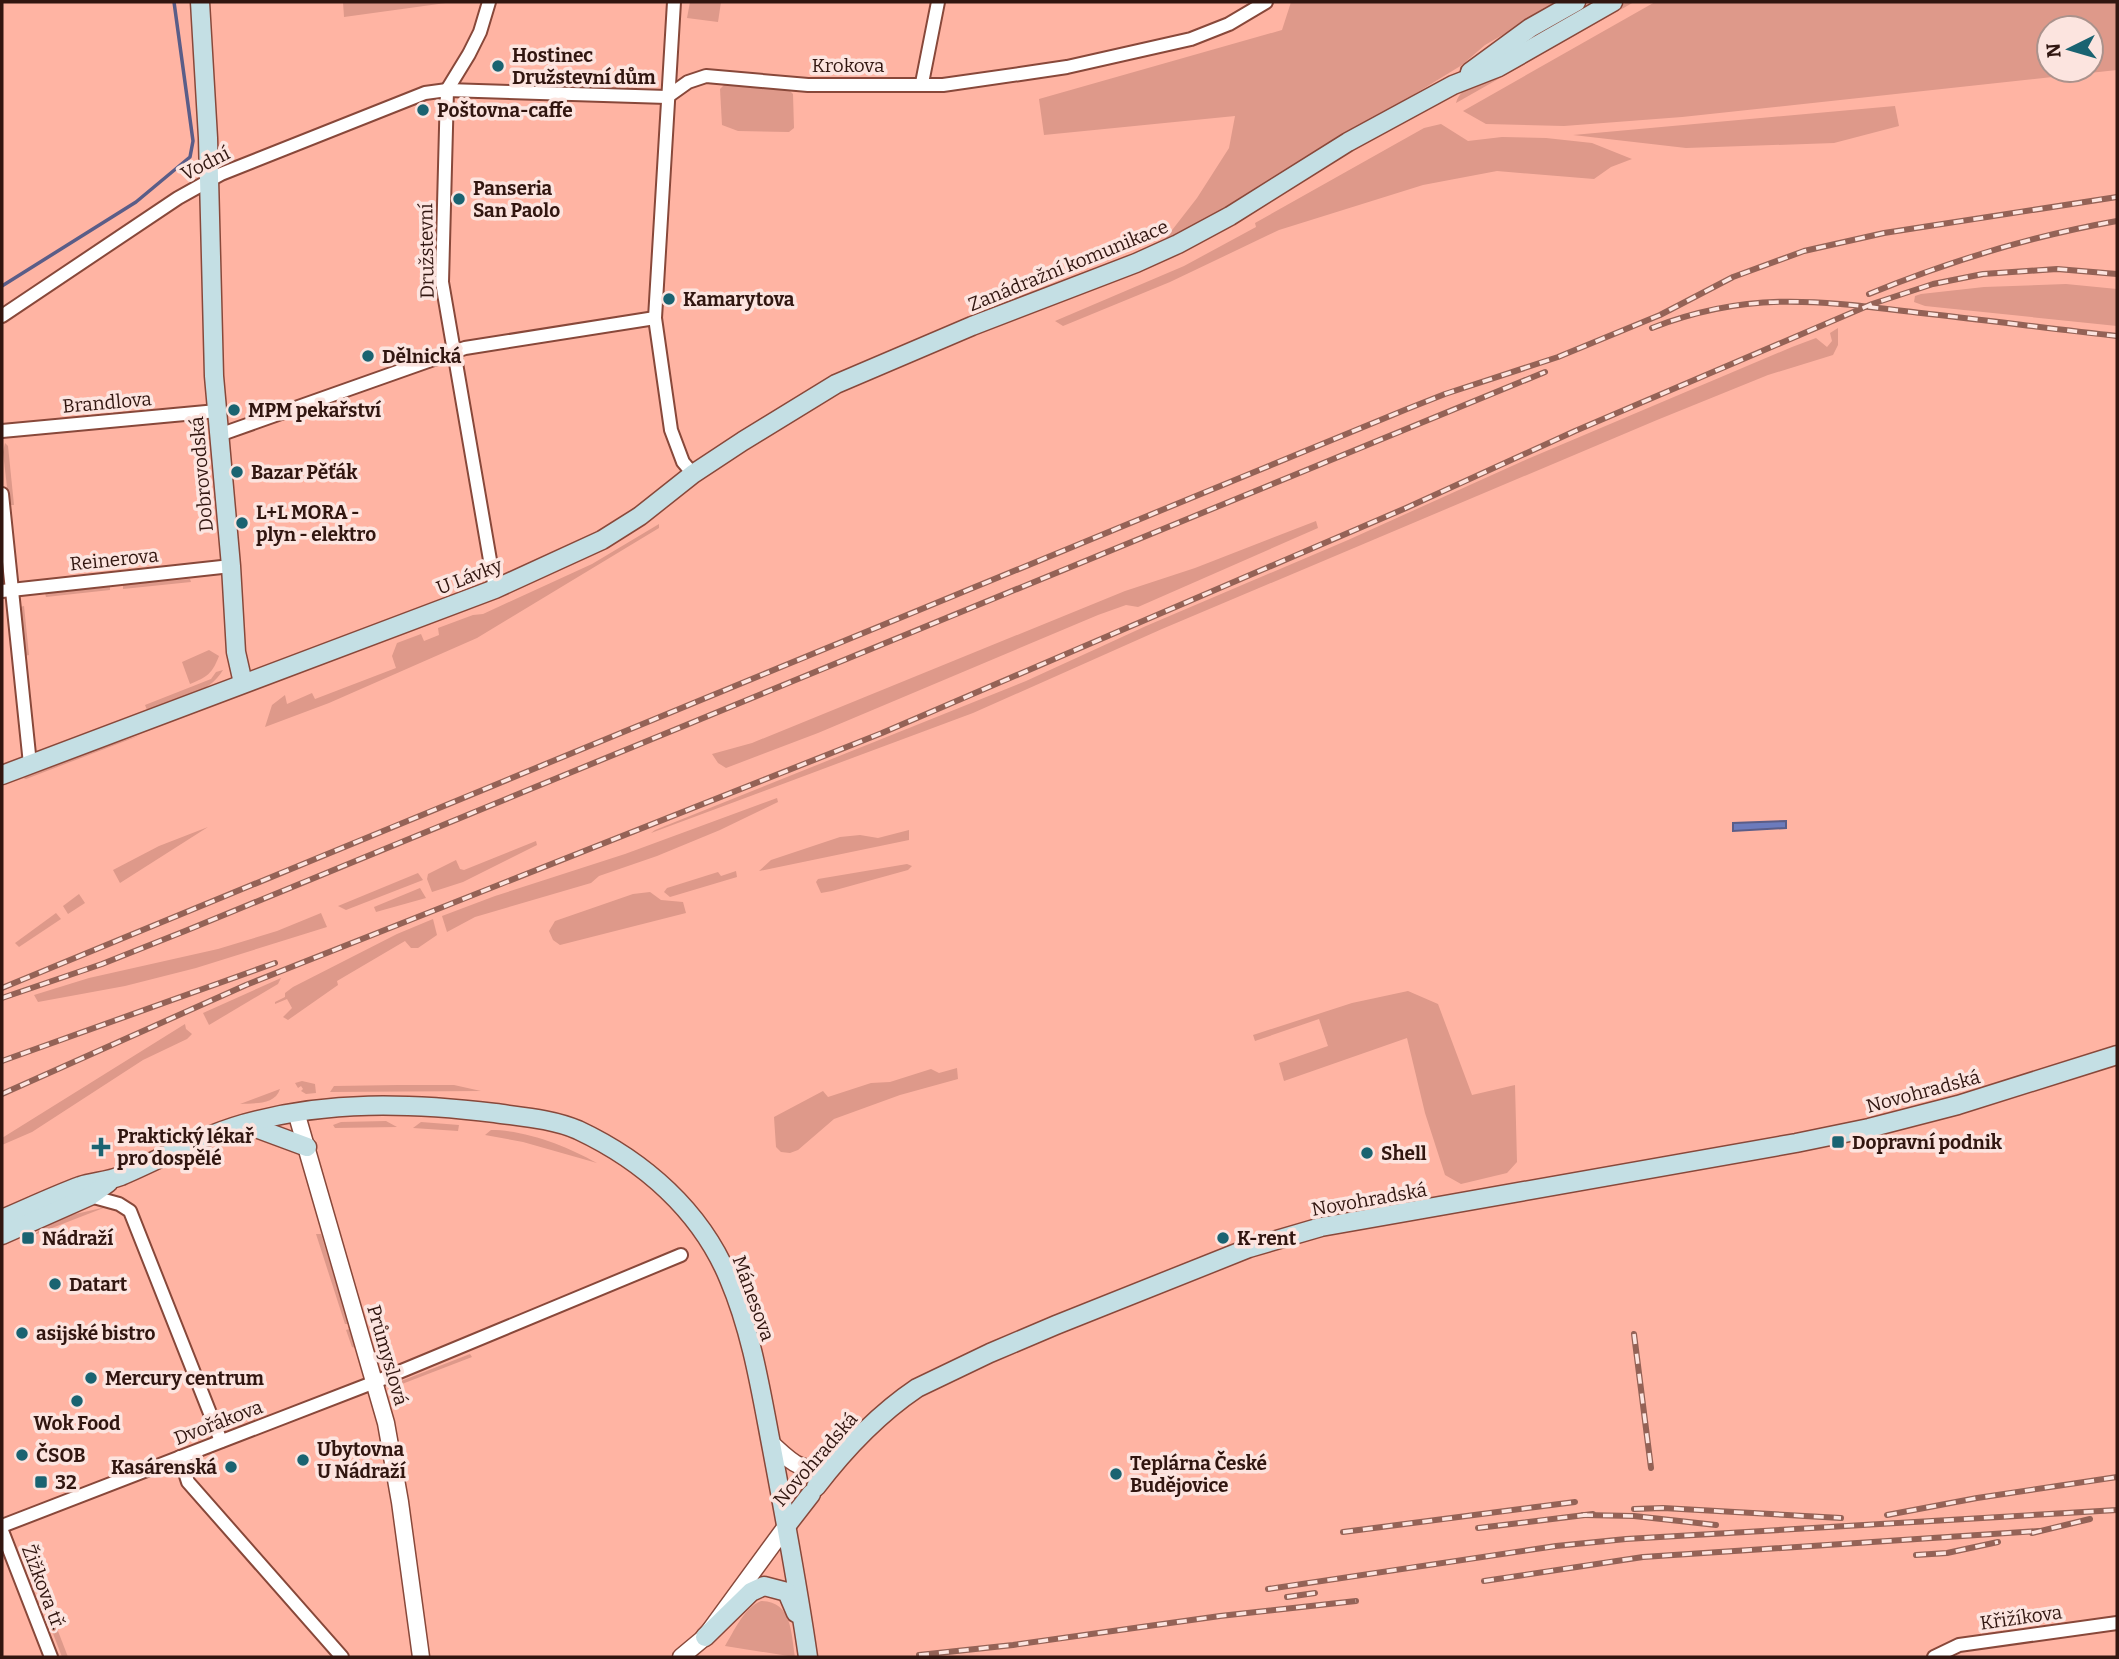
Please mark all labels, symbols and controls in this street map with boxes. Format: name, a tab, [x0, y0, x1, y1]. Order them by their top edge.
north arrow	[2035, 14, 2105, 84]
text: N	[2041, 42, 2066, 59]
place label: Hostinec Družstevní dům	[512, 44, 656, 89]
street label: Krokova	[812, 54, 885, 77]
marker: Hostinec Družstevní dům	[490, 58, 506, 74]
place label: Poštovna-caffe	[437, 99, 573, 122]
marker: Poštovna-caffe	[415, 102, 431, 118]
street label: Vodní	[177, 141, 234, 185]
place label: Panseria San Paolo	[473, 177, 560, 222]
marker: Panseria San Paolo	[451, 191, 467, 207]
street label: Družstevní	[414, 203, 439, 299]
street label: Zanádražní komunikace	[965, 215, 1172, 316]
place label: Kamarytova	[683, 288, 795, 311]
marker: Kamarytova	[661, 291, 677, 307]
place label: Dělnická	[382, 345, 462, 368]
marker: Dělnická	[360, 348, 376, 364]
street label: Brandlova	[62, 387, 153, 418]
place label: MPM pekařství	[248, 399, 382, 422]
marker: MPM pekařství	[226, 402, 242, 418]
street label: Dobrovodská	[185, 415, 218, 533]
place label: Bazar Pěťák	[251, 461, 358, 484]
marker: Bazar Pěťák	[229, 464, 245, 480]
place label: L+L MORA - plyn - elektro	[256, 501, 376, 546]
marker: L+L MORA - plyn - elektro	[234, 515, 250, 531]
street label: Reinerova	[69, 543, 160, 576]
street label: U Lávky	[433, 553, 506, 600]
street label: Novohradská	[1864, 1065, 1983, 1118]
place label: Praktický lékař pro dospělé	[117, 1125, 254, 1170]
place label: Dopravní podnik	[1852, 1131, 2003, 1154]
marker: Dopravní podnik	[1830, 1134, 1846, 1150]
marker: Praktický lékař pro dospělé	[91, 1137, 111, 1157]
place label: Shell	[1381, 1142, 1427, 1165]
marker: Shell	[1359, 1145, 1375, 1161]
street label: Novohradská	[1310, 1178, 1429, 1221]
place label: Nádraží	[42, 1227, 114, 1250]
place label: K-rent	[1237, 1227, 1297, 1250]
marker: Nádraží	[20, 1230, 36, 1246]
marker: K-rent	[1215, 1230, 1231, 1246]
street label: Mánesova	[727, 1252, 780, 1345]
place label: Datart	[69, 1273, 128, 1296]
marker: Datart	[47, 1276, 63, 1292]
street label: Průmyslová	[362, 1302, 413, 1409]
place label: asijské bistro	[36, 1322, 155, 1345]
marker: asijské bistro	[14, 1325, 30, 1341]
place label: Mercury centrum	[105, 1367, 264, 1390]
marker: Mercury centrum	[83, 1370, 99, 1386]
marker: Wok Food	[69, 1393, 85, 1409]
street label: Dvořákova	[171, 1395, 266, 1450]
street label: Novohradská	[768, 1407, 863, 1511]
place label: Wok Food	[33, 1412, 121, 1435]
place label: Ubytovna U Nádraží	[317, 1438, 407, 1483]
place label: ČSOB	[36, 1442, 86, 1467]
marker: ČSOB	[14, 1447, 30, 1463]
place label: Teplárna České Budějovice	[1130, 1450, 1267, 1497]
marker: Ubytovna U Nádraží	[295, 1452, 311, 1468]
place label: Kasárenská	[111, 1456, 217, 1479]
marker: Kasárenská	[223, 1459, 239, 1475]
marker: Teplárna České Budějovice	[1108, 1466, 1124, 1482]
place label: 32	[55, 1471, 77, 1494]
marker: 32	[33, 1474, 49, 1490]
street label: Žižkova tř.	[17, 1542, 70, 1633]
street label: Křižíkova	[1979, 1600, 2064, 1635]

